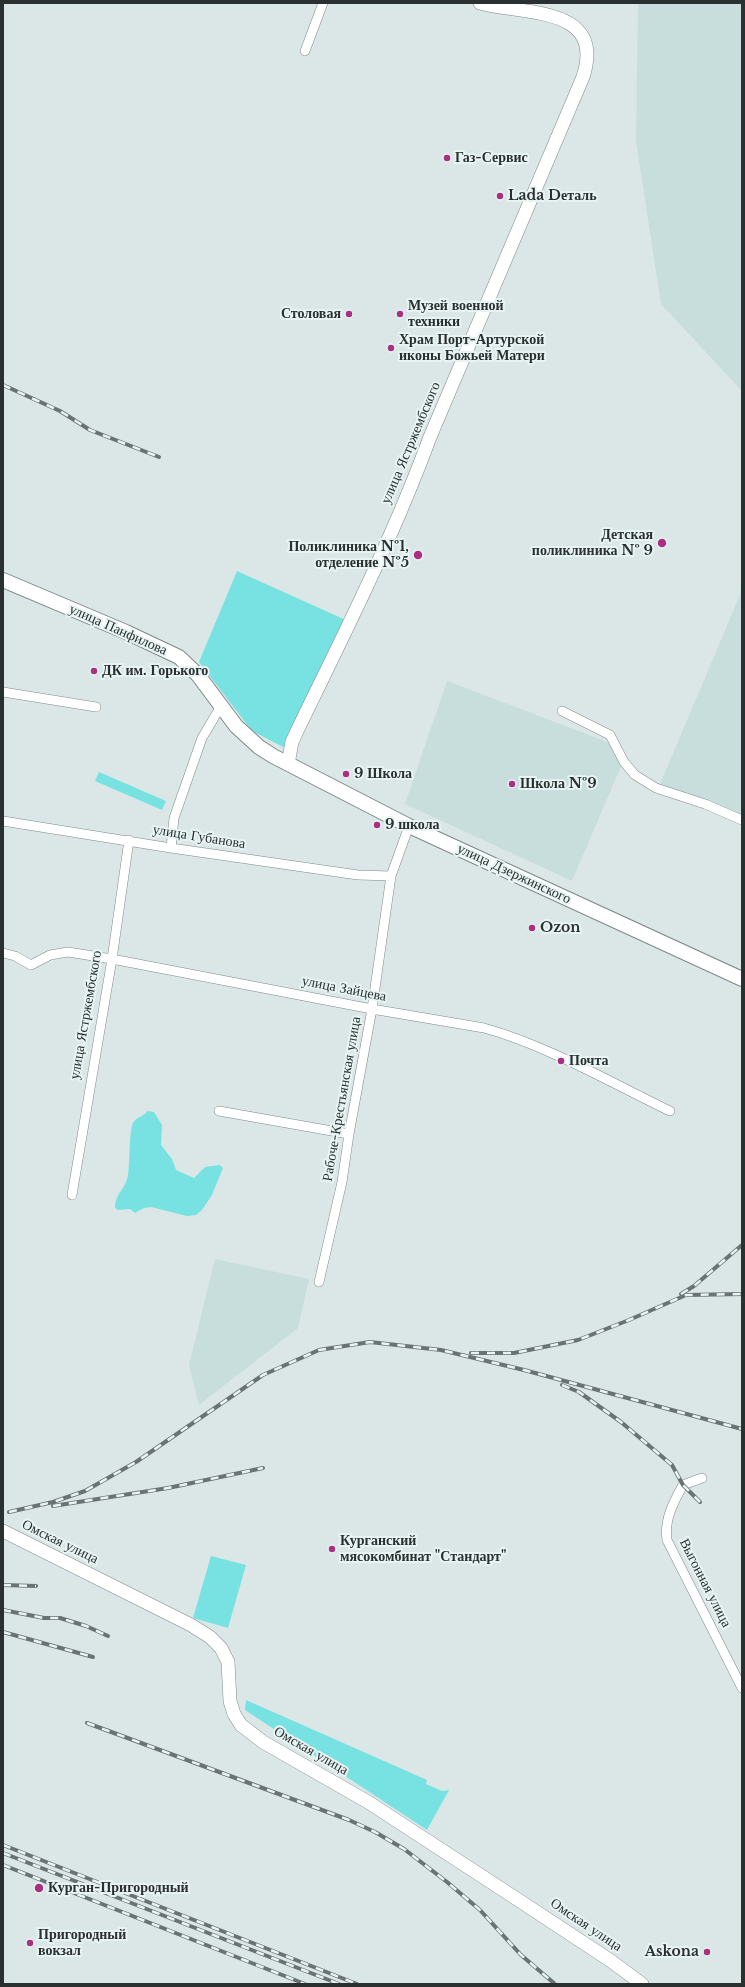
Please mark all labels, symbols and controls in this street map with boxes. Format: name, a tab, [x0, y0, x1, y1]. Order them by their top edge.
place label: Газ-Сервис	[455, 150, 528, 166]
marker: Газ-Сервис	[442, 153, 452, 163]
place label: Lada Dеталь	[508, 188, 597, 204]
marker: Lada Dеталь	[495, 191, 505, 201]
place label: Музей военной техники	[408, 298, 504, 330]
place label: Столовая	[281, 306, 341, 322]
marker: Столовая	[344, 309, 354, 319]
marker: Музей военной техники	[395, 309, 405, 319]
place label: Храм Порт-Артурской иконы Божьей Матери	[399, 332, 545, 364]
marker: Храм Порт-Артурской иконы Божьей Матери	[386, 343, 396, 353]
street label: улица Ястржембского	[378, 380, 444, 506]
place label: Детская поликлиника № 9	[532, 527, 653, 560]
marker: Детская поликлиника № 9	[656, 537, 668, 549]
place label: Поликлиника №1, отделение №5	[288, 539, 409, 572]
marker: Поликлиника №1, отделение №5	[412, 549, 424, 561]
street label: улица Панфилова	[66, 601, 170, 659]
place label: ДК им. Горького	[102, 663, 208, 679]
marker: ДК им. Горького	[89, 666, 99, 676]
place label: 9 Школа	[354, 766, 412, 782]
marker: 9 Школа	[341, 769, 351, 779]
place label: Школа №9	[520, 776, 597, 792]
marker: Школа №9	[507, 779, 517, 789]
place label: 9 школа	[385, 817, 440, 833]
marker: 9 школа	[372, 820, 382, 830]
street label: улица Губанова	[152, 821, 246, 853]
street label: улица Дзержинского	[454, 840, 574, 908]
place label: Ozon	[540, 920, 581, 936]
marker: Ozon	[527, 923, 537, 933]
street label: улица Ястржембского	[66, 949, 106, 1081]
street label: улица Зайцева	[300, 973, 388, 1005]
street label: Рабоче-Крестьянская улица	[319, 1015, 365, 1183]
place label: Почта	[569, 1053, 608, 1069]
marker: Почта	[556, 1056, 566, 1066]
street label: Омская улица	[19, 1516, 101, 1568]
place label: Курганский мясокомбинат "Стандарт"	[340, 1533, 506, 1566]
street label: Выгонная улица	[675, 1536, 735, 1630]
marker: Курганский мясокомбинат "Стандарт"	[327, 1544, 337, 1554]
street label: Омская улица	[271, 1723, 351, 1779]
place label: Курган-Пригородный	[48, 1880, 189, 1896]
marker: Курган-Пригородный	[33, 1882, 45, 1894]
street label: Омская улица	[547, 1895, 625, 1955]
place label: Пригородный вокзал	[38, 1927, 126, 1960]
marker: Пригородный вокзал	[25, 1938, 35, 1948]
place label: Askona	[645, 1944, 699, 1960]
marker: Askona	[702, 1947, 712, 1957]

